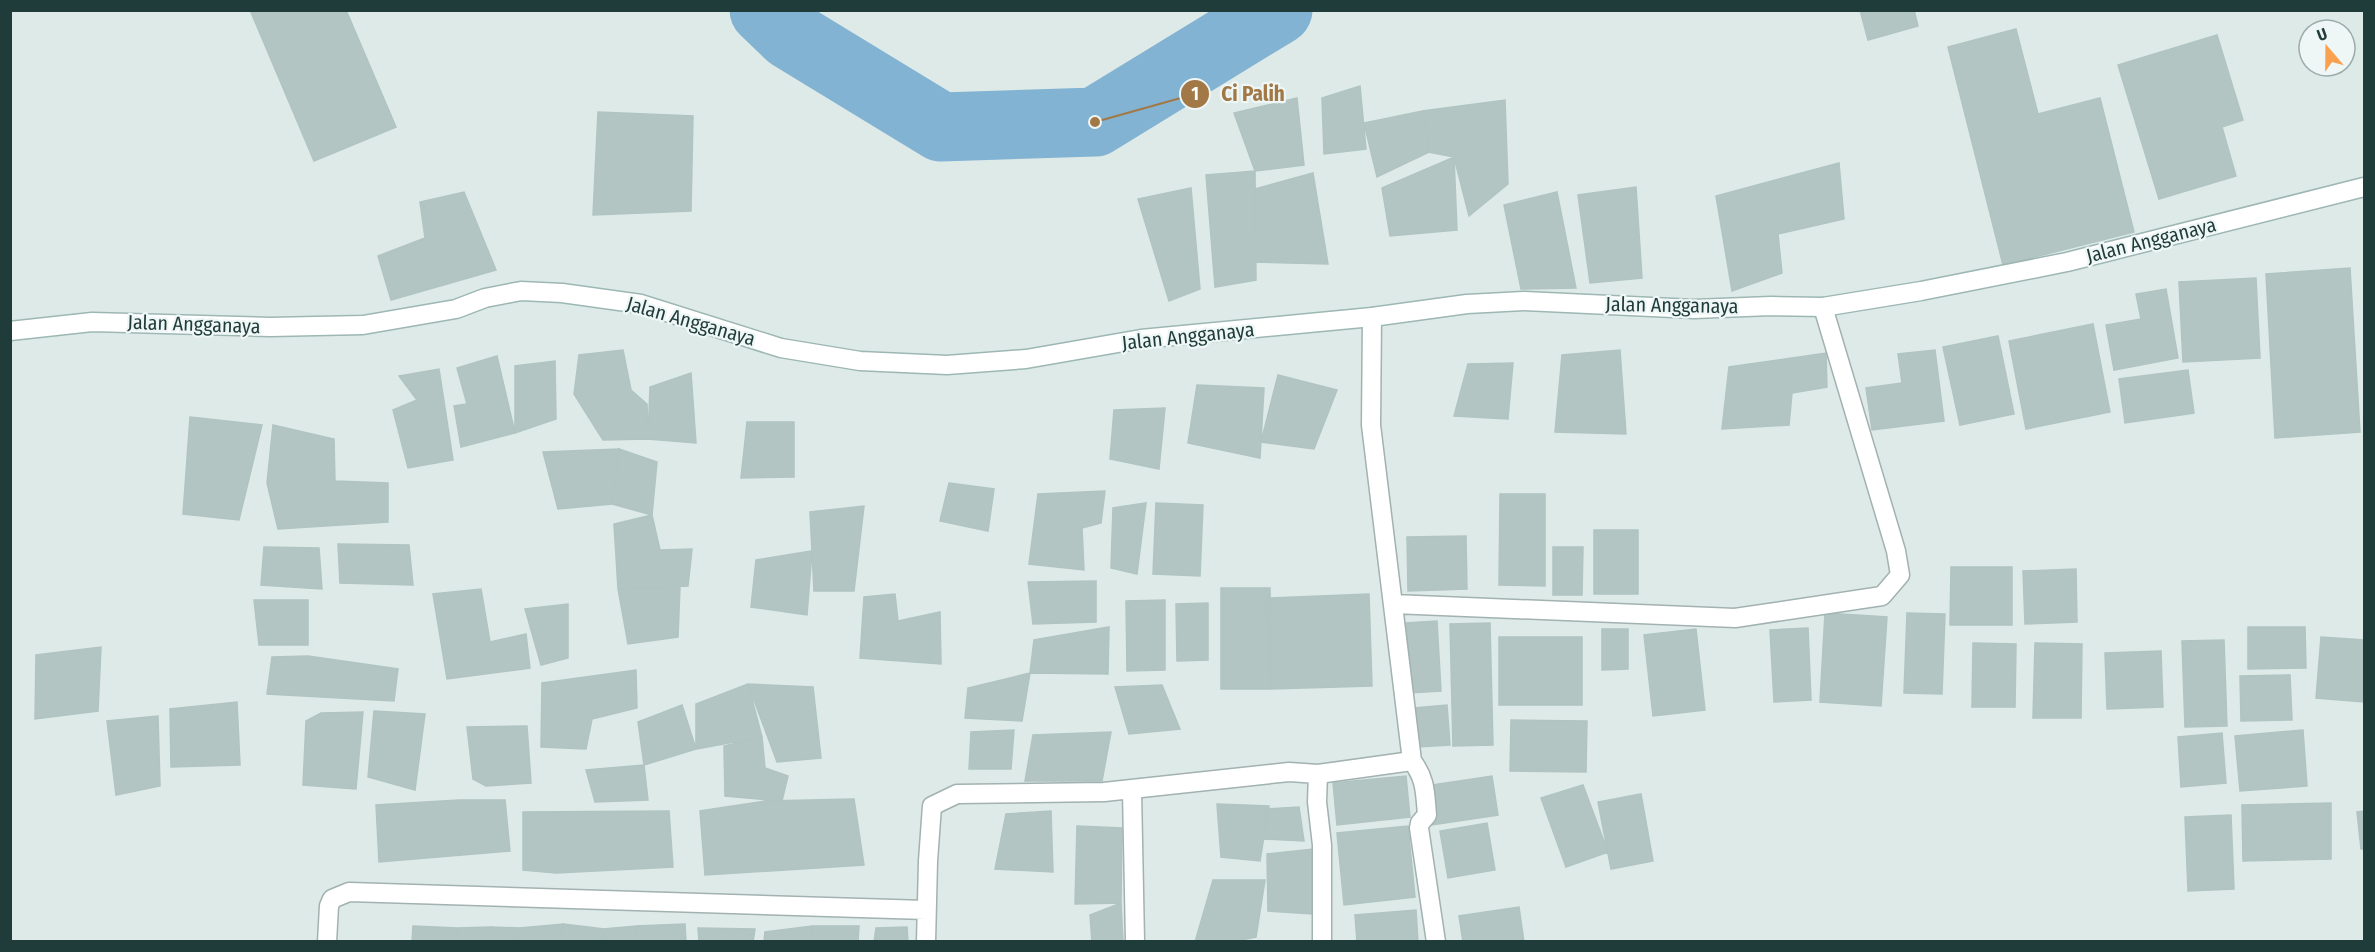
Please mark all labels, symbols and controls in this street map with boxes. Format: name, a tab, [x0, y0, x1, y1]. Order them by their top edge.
north arrow	[2297, 18, 2357, 78]
text: U	[2314, 24, 2330, 45]
callout: Ci Palih	[1180, 74, 1297, 113]
text: Ci Palih	[1221, 81, 1285, 107]
text: 1	[1191, 83, 1199, 105]
street label: Jalan Angganaya	[2084, 212, 2218, 268]
street label: Jalan Angganaya	[624, 291, 758, 351]
street label: Jalan Angganaya	[1605, 292, 1739, 318]
street label: Jalan Angganaya	[127, 310, 261, 338]
street label: Jalan Angganaya	[1121, 317, 1255, 355]

